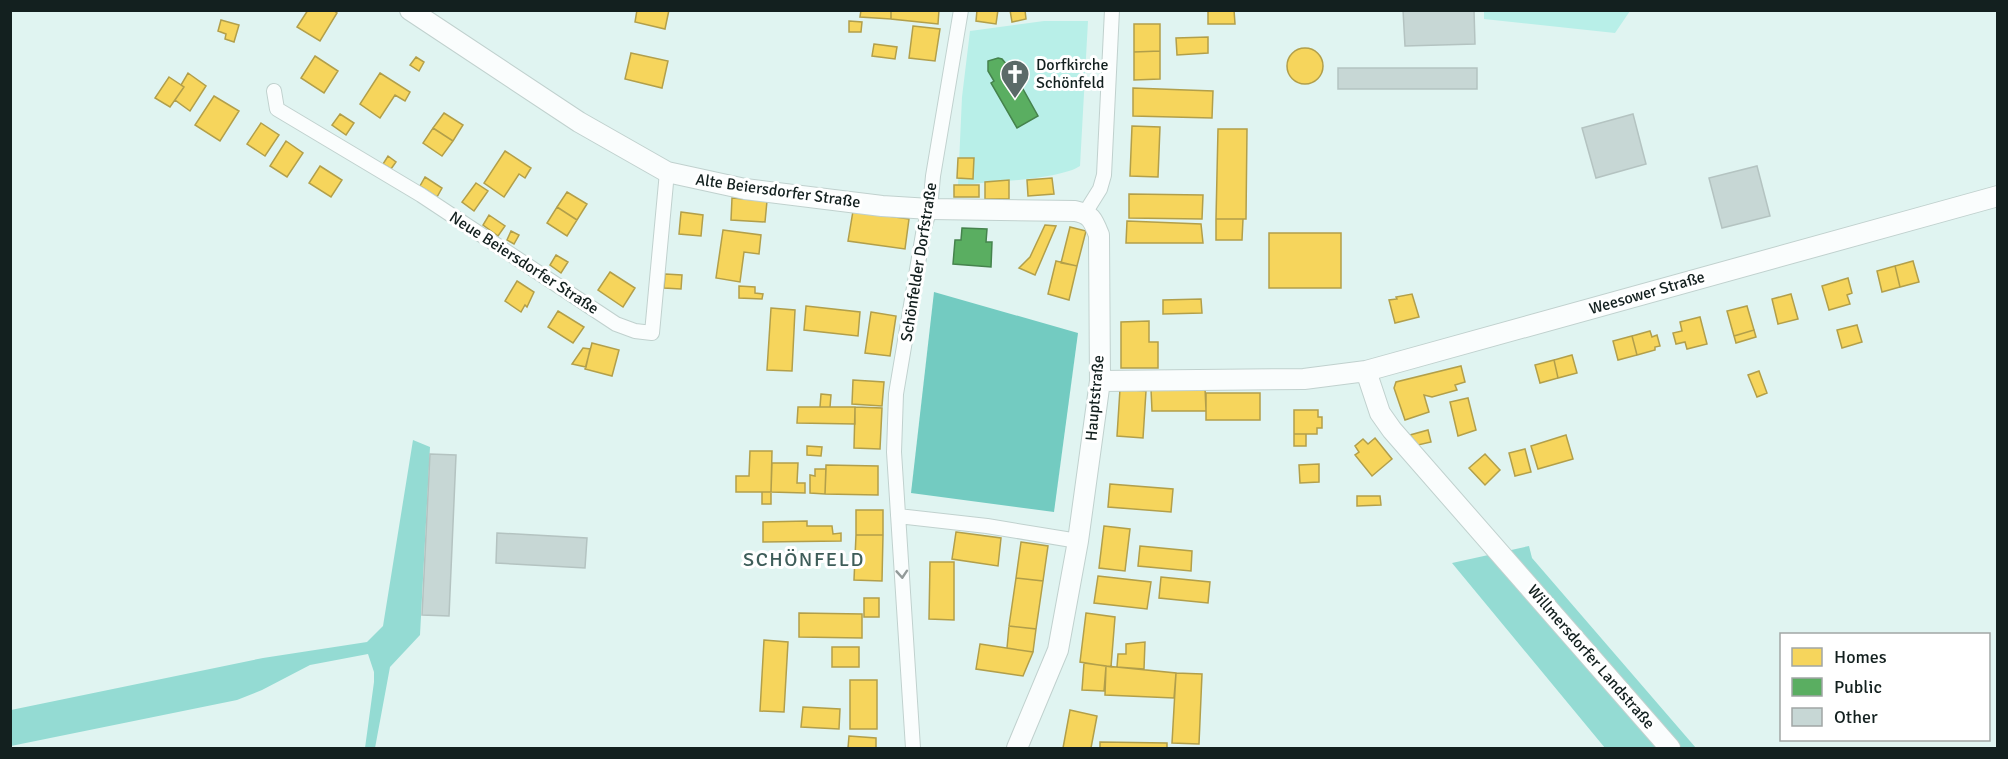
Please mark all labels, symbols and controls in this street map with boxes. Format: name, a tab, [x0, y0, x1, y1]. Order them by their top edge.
place label: Dorfkirche Schönfeld	[1036, 55, 1109, 93]
church icon: Dorfkirche Schönfeld	[999, 58, 1031, 100]
street label: Alte Beiersdorfer Straße	[694, 170, 862, 212]
street label: Schönfelder Dorfstraße	[897, 181, 941, 343]
street label: Neue Beiersdorfer Straße	[445, 207, 603, 319]
street label: Weesower Straße	[1587, 267, 1707, 319]
street label: Hauptstraße	[1081, 354, 1109, 442]
district label: SCHÖNFELD	[743, 547, 865, 572]
one-way arrow	[895, 569, 908, 578]
street label: Willmersdorfer Landstraße	[1523, 581, 1659, 733]
legend	[1780, 633, 1990, 741]
text: Homes	[1834, 646, 1887, 668]
text: Public	[1834, 676, 1882, 698]
text: Other	[1834, 706, 1878, 728]

